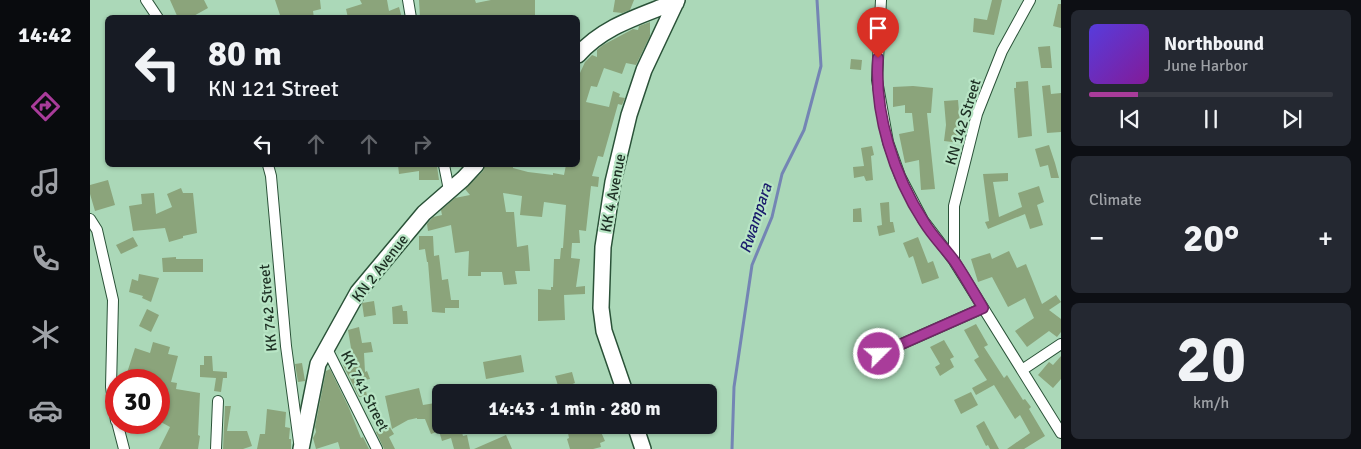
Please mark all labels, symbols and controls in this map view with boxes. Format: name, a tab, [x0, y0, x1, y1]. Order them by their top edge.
pin	[857, 7, 899, 58]
icon: arrive	[864, 14, 892, 42]
text: 14:42	[18, 21, 72, 48]
text: 80 m	[208, 32, 282, 75]
text: Northbound	[1164, 32, 1264, 56]
icon: left	[125, 35, 190, 100]
text: June Harbor	[1164, 56, 1248, 76]
text: KN 121 Street	[208, 75, 339, 102]
street label: KN 142 Street	[941, 77, 985, 167]
icon: directions	[28, 89, 63, 124]
icon: previous	[1116, 105, 1144, 133]
icon: pause	[1197, 105, 1225, 133]
icon: next	[1278, 105, 1306, 133]
icon: left	[249, 130, 277, 158]
icon: ahead	[302, 130, 330, 158]
icon: ahead	[355, 130, 383, 158]
icon: right	[408, 130, 436, 158]
street label: KK 4 Avenue	[597, 152, 629, 234]
icon: music	[28, 165, 63, 200]
water label: Rwampara	[735, 180, 777, 256]
text: Climate	[1089, 190, 1142, 210]
text: 20°	[1183, 215, 1239, 262]
text: −	[1089, 221, 1104, 255]
text: +	[1318, 221, 1333, 255]
street label: KN 2 Avenue	[348, 231, 412, 305]
icon: phone	[28, 241, 63, 276]
street label: KK 742 Street	[255, 263, 281, 353]
icon: climate	[28, 317, 63, 352]
text: 20	[1176, 320, 1246, 400]
position arrow	[852, 327, 904, 379]
street label: KK 741 Street	[337, 348, 393, 434]
speed limit sign: 30	[105, 369, 170, 434]
icon: car	[28, 393, 63, 428]
text: km/h	[1193, 393, 1229, 413]
text: 14:43 · 1 min · 280 m	[488, 397, 661, 421]

